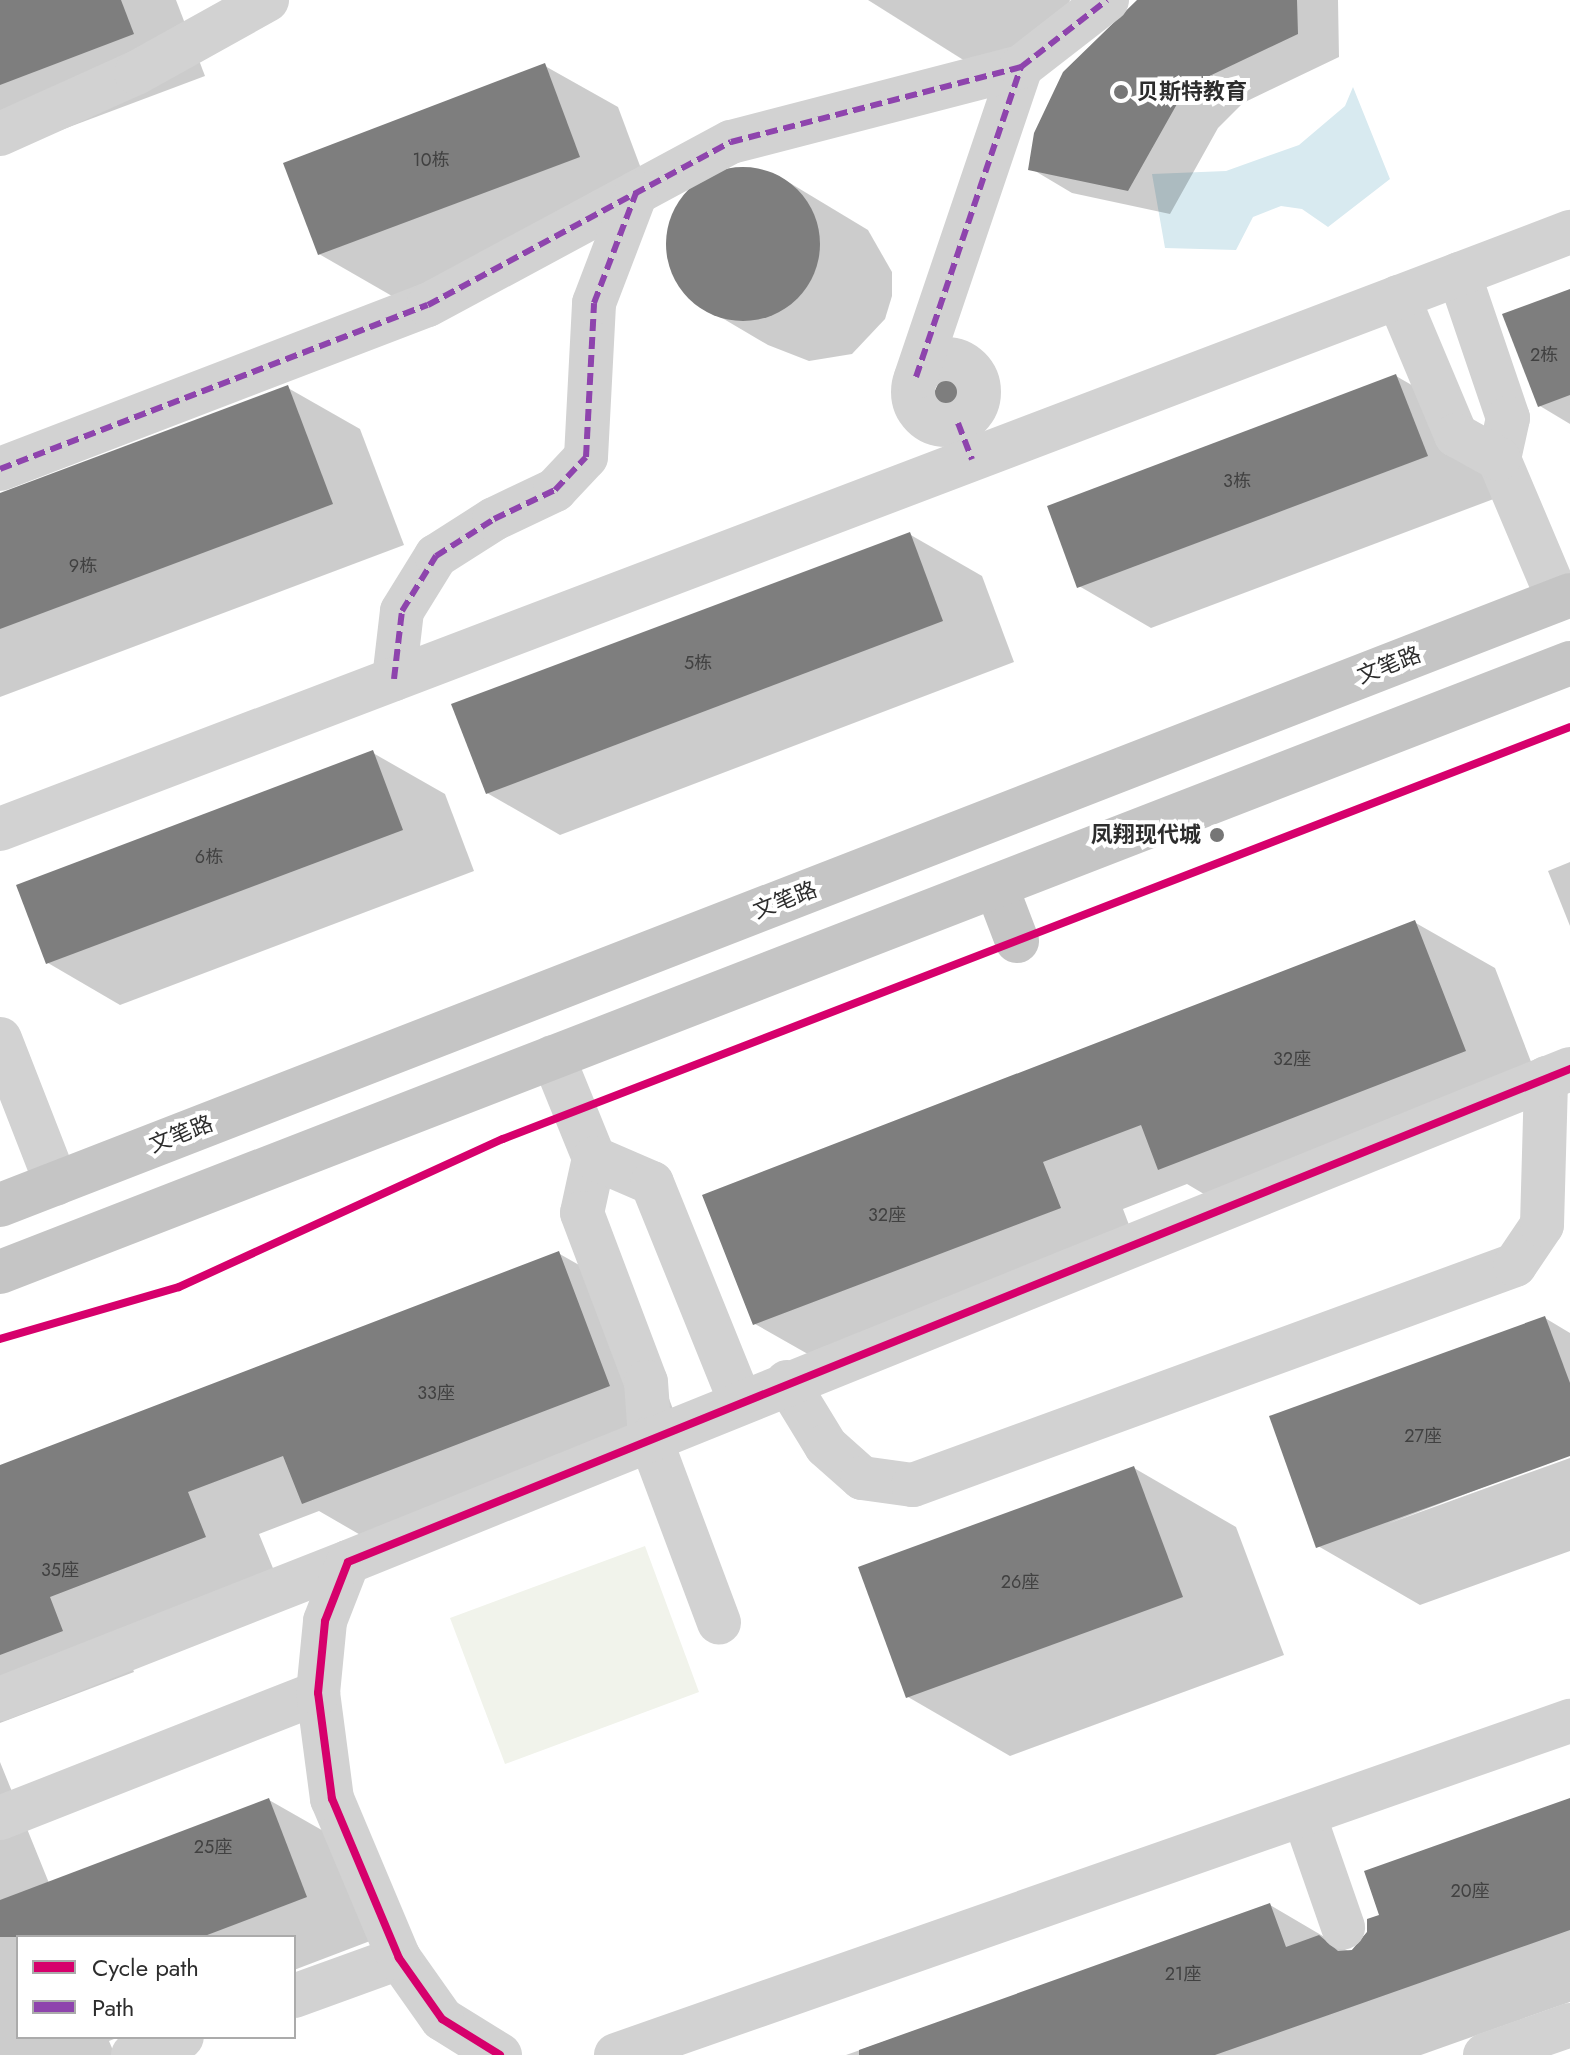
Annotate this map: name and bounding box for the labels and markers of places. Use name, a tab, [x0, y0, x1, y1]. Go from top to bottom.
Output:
place label: 贝斯特教育	[1137, 79, 1247, 105]
marker: 贝斯特教育	[1112, 83, 1130, 101]
place label: 凤翔现代城	[1091, 822, 1201, 848]
marker: 凤翔现代城	[1208, 826, 1226, 844]

